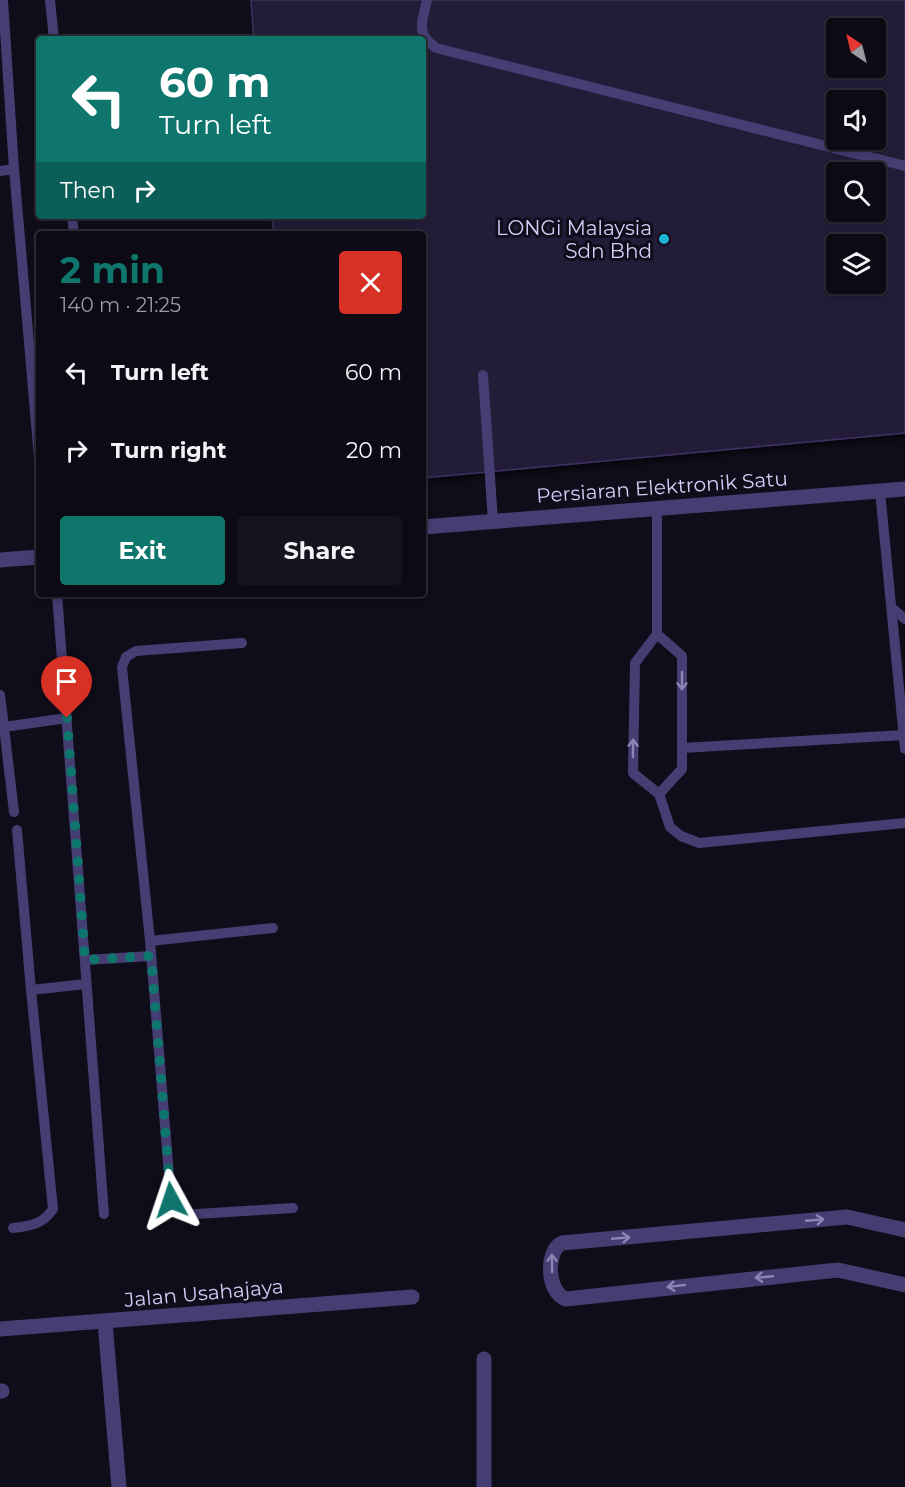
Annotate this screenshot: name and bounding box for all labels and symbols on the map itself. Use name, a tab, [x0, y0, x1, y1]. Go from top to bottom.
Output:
north arrow	[826, 18, 886, 78]
place label: LONGi Malaysia Sdn Bhd	[496, 216, 652, 263]
marker: LONGi Malaysia Sdn Bhd	[657, 232, 671, 246]
street label: Persiaran Elektronik Satu	[536, 466, 788, 508]
pin	[41, 656, 92, 718]
one-way arrow	[676, 670, 688, 690]
one-way arrow	[627, 738, 639, 758]
position arrow	[139, 1168, 203, 1232]
one-way arrow	[804, 1214, 824, 1225]
one-way arrow	[610, 1232, 630, 1243]
one-way arrow	[546, 1254, 558, 1274]
one-way arrow	[755, 1271, 775, 1282]
street label: Jalan Usahajaya	[122, 1274, 285, 1312]
one-way arrow	[666, 1281, 686, 1292]

